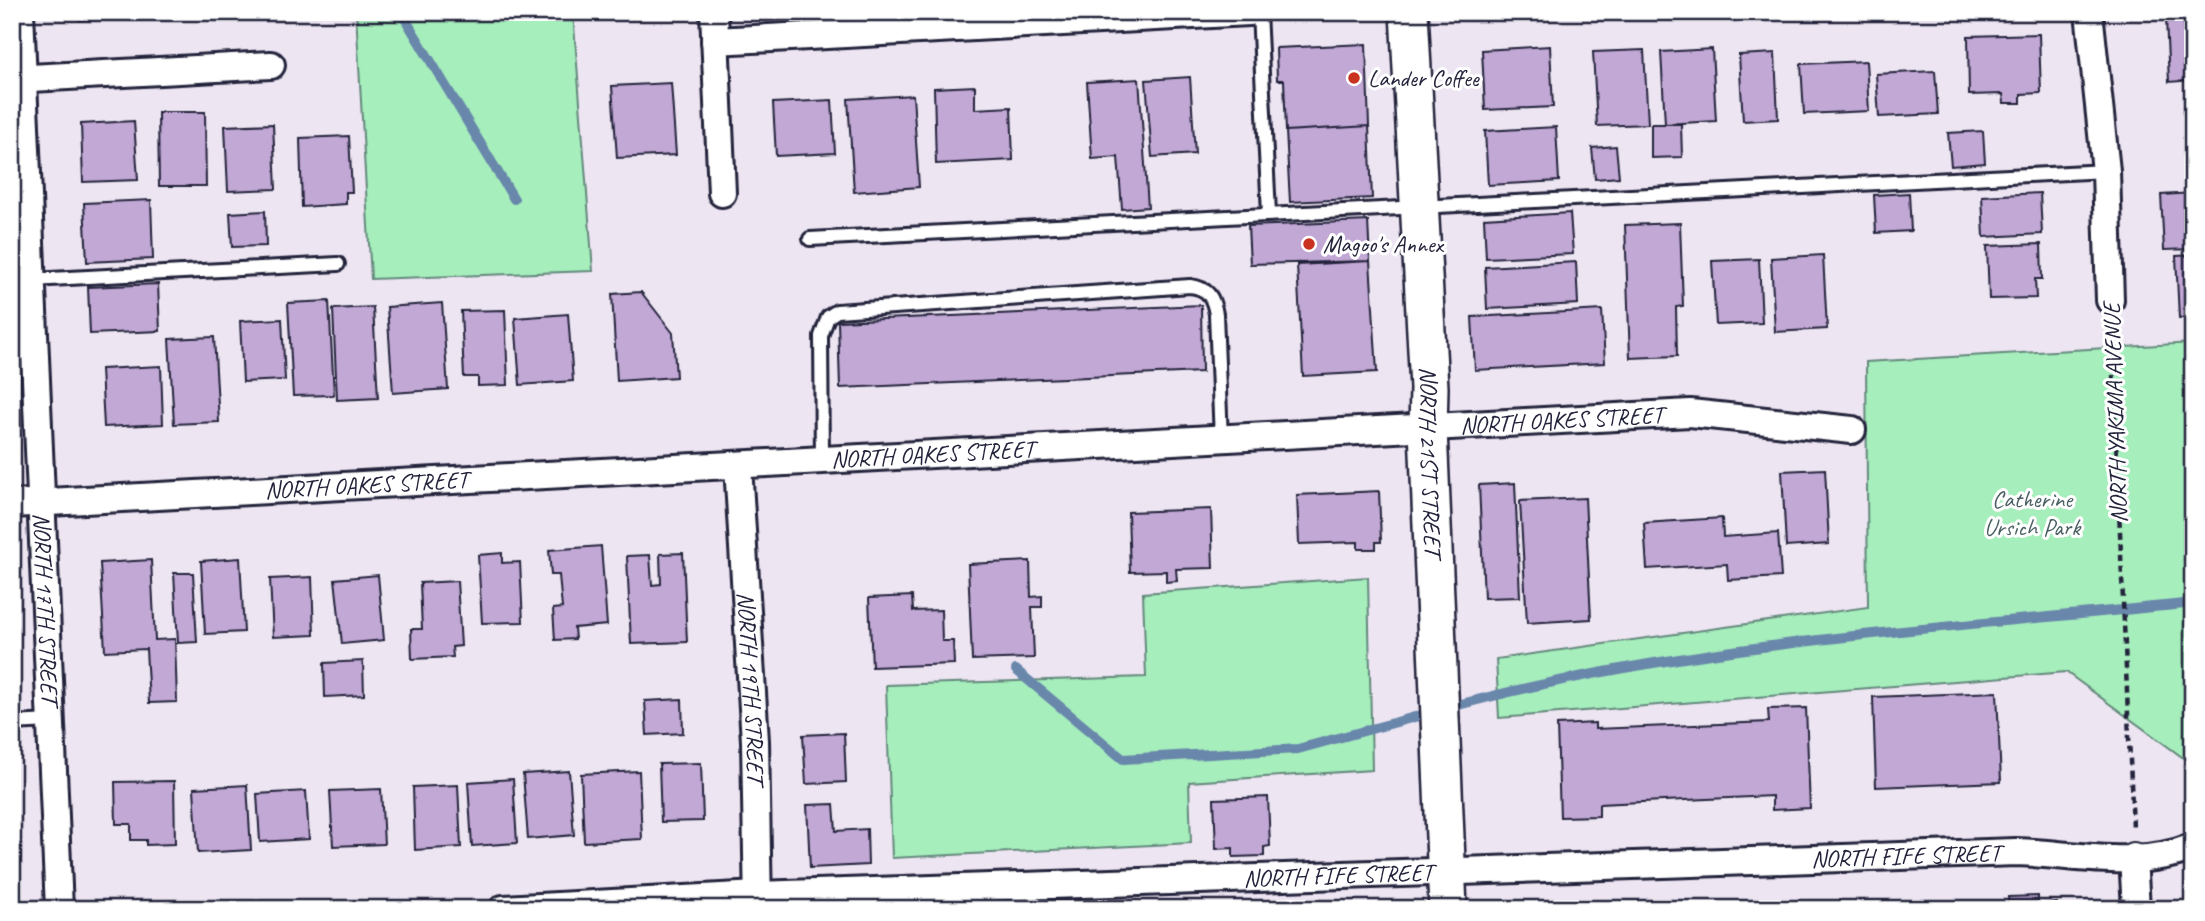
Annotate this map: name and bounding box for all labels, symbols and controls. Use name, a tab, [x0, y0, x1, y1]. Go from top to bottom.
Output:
place label: Lander Coffee	[1368, 63, 1481, 93]
marker: Lander Coffee	[1346, 70, 1362, 86]
place label: Magoo's Annex	[1323, 229, 1444, 259]
marker: Magoo's Annex	[1301, 236, 1317, 252]
street label: NORTH YAKIMA AVENUE	[2096, 300, 2134, 524]
street label: NORTH 21ST STREET	[1413, 366, 1449, 563]
street label: NORTH OAKES STREET	[1459, 399, 1669, 440]
street label: NORTH OAKES STREET	[830, 433, 1040, 475]
street label: NORTH OAKES STREET	[264, 464, 474, 505]
park label: Catherine Ursich Park	[1984, 484, 2082, 542]
street label: NORTH 17TH STREET	[27, 512, 65, 711]
street label: NORTH 19TH STREET	[731, 591, 771, 789]
street label: NORTH FIFE STREET	[1811, 837, 2006, 874]
street label: NORTH FIFE STREET	[1243, 857, 1439, 893]

